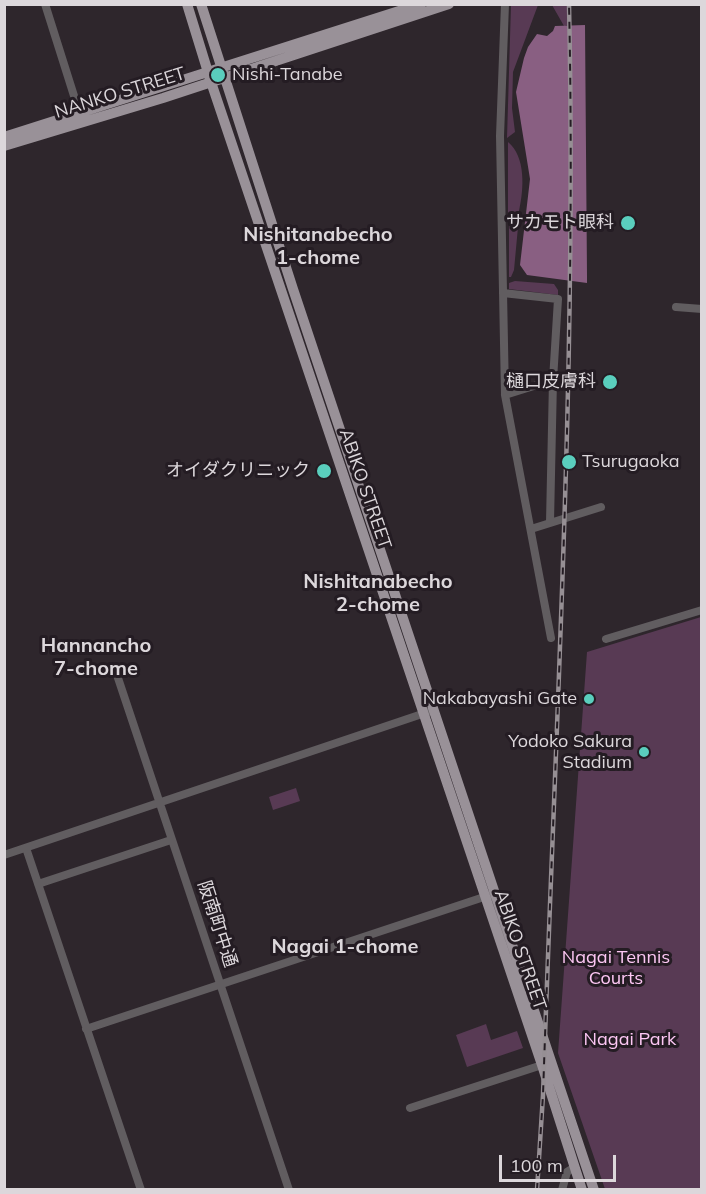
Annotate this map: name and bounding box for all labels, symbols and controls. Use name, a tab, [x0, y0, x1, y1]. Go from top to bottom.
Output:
street label: NANKO STREET	[52, 63, 188, 123]
place label: Nishi-Tanabe	[232, 64, 343, 86]
marker: Nishi-Tanabe	[209, 66, 227, 84]
place label: サカモト眼科	[506, 212, 614, 234]
marker: サカモト眼科	[619, 214, 637, 232]
district label: Nishitanabecho 1-chome	[243, 223, 393, 270]
place label: 樋口皮膚科	[506, 371, 596, 393]
marker: 樋口皮膚科	[601, 373, 619, 391]
street label: ABIKO STREET	[334, 426, 396, 552]
place label: Tsurugaoka	[582, 451, 680, 473]
marker: Tsurugaoka	[560, 453, 578, 471]
place label: オイダクリニック	[166, 460, 310, 482]
marker: オイダクリニック	[315, 462, 333, 480]
district label: Nishitanabecho 2-chome	[303, 570, 453, 617]
district label: Hannancho 7-chome	[41, 634, 151, 681]
place label: Nakabayashi Gate	[423, 688, 577, 710]
marker: Nakabayashi Gate	[582, 692, 596, 706]
place label: Yodoko Sakura Stadium	[508, 731, 632, 774]
marker: Yodoko Sakura Stadium	[637, 745, 651, 759]
street label: 阪南町中通	[193, 878, 241, 970]
street label: ABIKO STREET	[489, 887, 551, 1013]
district label: Nagai 1-chome	[271, 935, 419, 959]
park label: Nagai Tennis Courts	[562, 947, 670, 990]
park label: Nagai Park	[584, 1029, 676, 1051]
scale bar	[502, 1143, 619, 1181]
text: 100 m	[510, 1154, 563, 1177]

